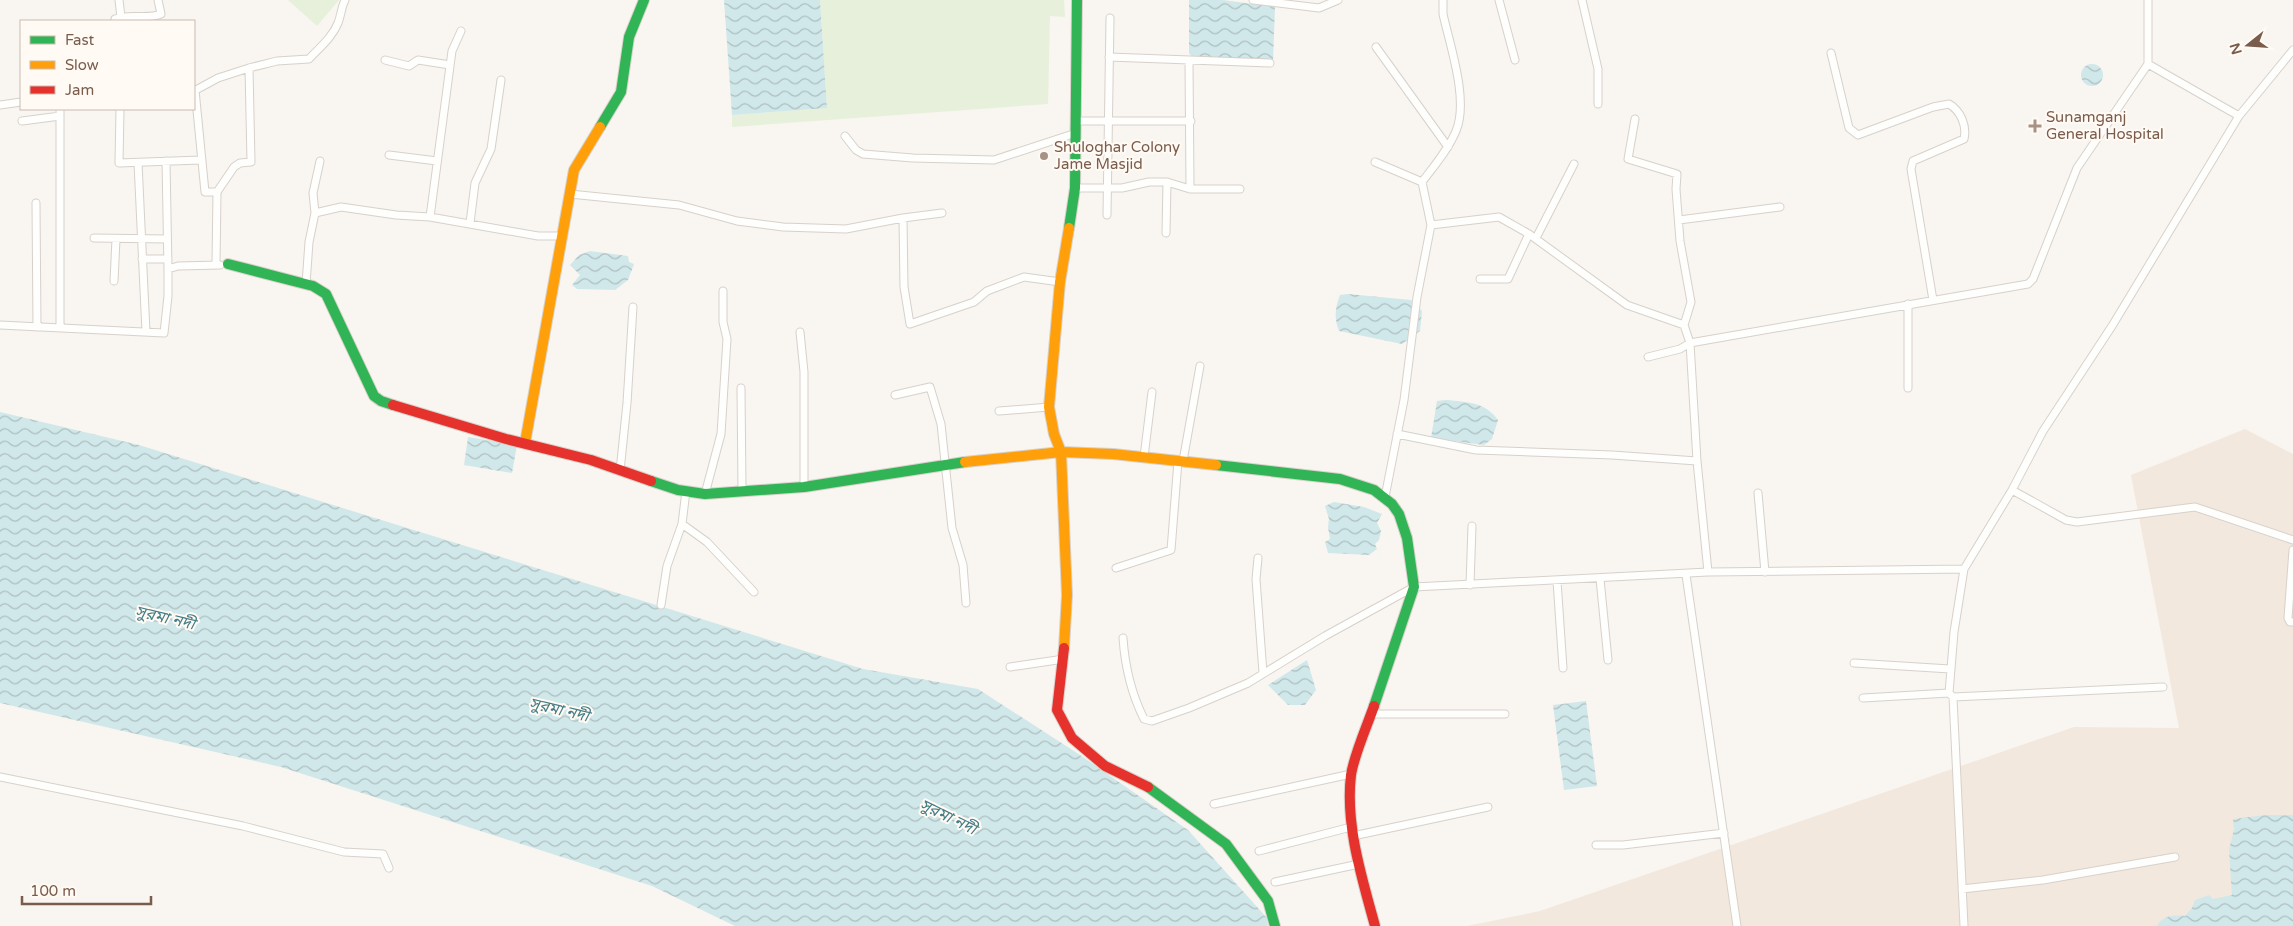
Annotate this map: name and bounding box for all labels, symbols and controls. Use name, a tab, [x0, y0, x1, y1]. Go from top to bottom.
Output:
legend	[20, 20, 195, 110]
north arrow	[2223, 20, 2273, 70]
text: Fast	[65, 31, 95, 49]
text: N	[2226, 41, 2246, 57]
text: Slow	[65, 56, 99, 74]
text: Jam	[65, 81, 94, 99]
place label: Sunamganj General Hospital	[2046, 108, 2164, 143]
marker: Sunamganj General Hospital	[2028, 119, 2042, 133]
place label: Shuloghar Colony Jame Masjid	[1054, 138, 1180, 173]
marker: Shuloghar Colony Jame Masjid	[1038, 150, 1050, 162]
water label: সুরমা নদী	[133, 601, 199, 635]
water label: সুরমা নদী	[527, 693, 593, 727]
water label: সুরমা নদী	[916, 795, 982, 840]
scale bar	[22, 874, 151, 906]
text: 100 m	[30, 882, 76, 900]

